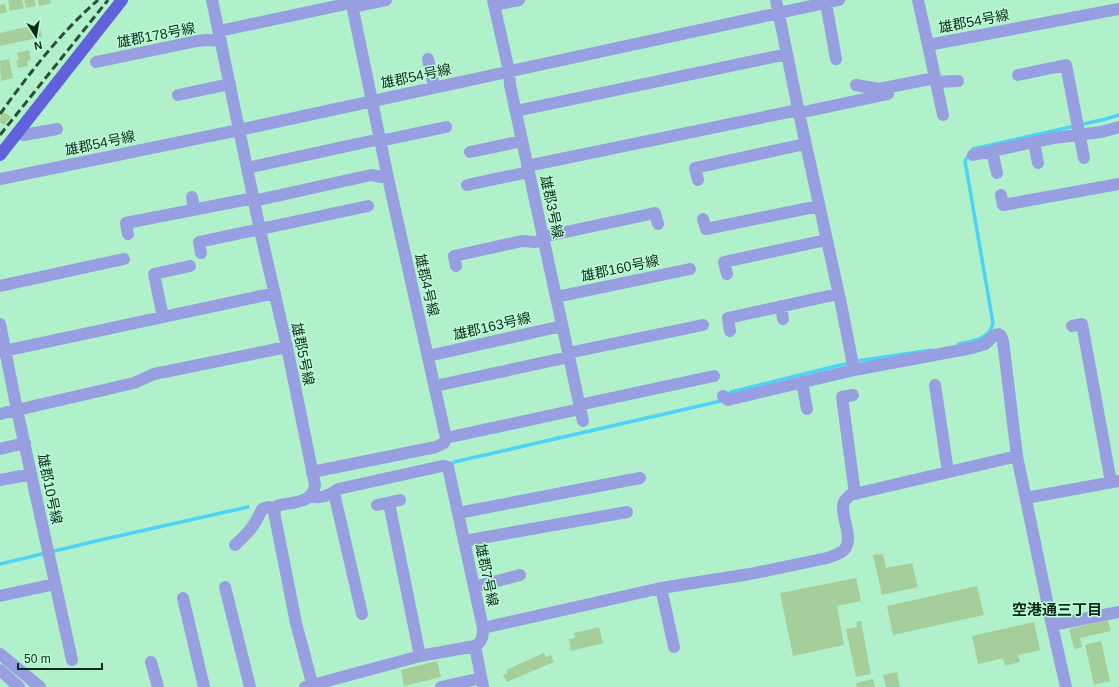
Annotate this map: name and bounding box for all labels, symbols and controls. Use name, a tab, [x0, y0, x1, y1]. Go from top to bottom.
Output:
street label: 雄郡54号線	[937, 6, 1011, 36]
north arrow	[16, 16, 56, 56]
street label: 雄郡178号線	[116, 20, 196, 50]
text: N	[33, 39, 43, 52]
street label: 雄郡54号線	[379, 61, 453, 91]
street label: 雄郡54号線	[63, 128, 137, 158]
street label: 雄郡3号線	[538, 174, 566, 240]
street label: 雄郡4号線	[412, 252, 442, 318]
street label: 雄郡160号線	[580, 252, 660, 284]
street label: 雄郡163号線	[452, 309, 532, 343]
street label: 雄郡5号線	[289, 321, 317, 387]
street label: 雄郡10号線	[35, 452, 65, 526]
street label: 雄郡7号線	[473, 542, 501, 608]
district label: 空港通三丁目	[1012, 601, 1102, 618]
scale bar	[18, 645, 102, 671]
text: 50 m	[24, 652, 51, 666]

